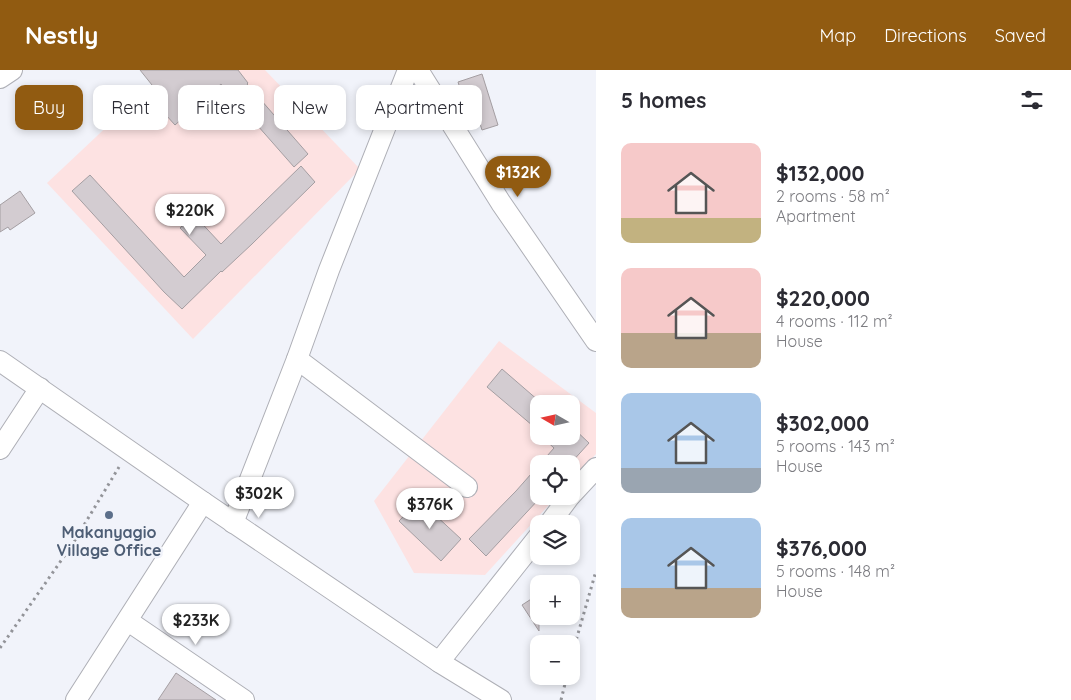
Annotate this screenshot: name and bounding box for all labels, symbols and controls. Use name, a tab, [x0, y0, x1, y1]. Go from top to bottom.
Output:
text: Nestly	[25, 20, 98, 50]
text: Map	[819, 24, 856, 47]
text: Directions	[884, 24, 967, 47]
text: Saved	[995, 24, 1046, 47]
chip: Buy	[15, 85, 83, 130]
chip: Rent	[93, 85, 168, 130]
chip: Filters	[178, 85, 264, 130]
chip: New	[274, 85, 346, 130]
chip: Apartment	[356, 85, 482, 130]
icon: filters	[1018, 86, 1046, 114]
text: 5 homes	[621, 87, 706, 113]
pin: $132K	[483, 156, 553, 198]
text: $132,000	[776, 160, 864, 186]
text: $132K	[496, 162, 540, 182]
icon: home	[661, 163, 721, 223]
text: 2 rooms · 58 m²	[776, 186, 890, 206]
pin: $220K	[155, 194, 225, 236]
text: $220K	[166, 200, 214, 220]
text: Apartment	[776, 206, 856, 226]
text: $220,000	[776, 285, 870, 311]
icon: home	[661, 288, 721, 348]
text: 4 rooms · 112 m²	[776, 311, 893, 331]
text: House	[776, 331, 823, 351]
north arrow	[530, 395, 580, 445]
map controls	[530, 395, 580, 685]
text: $302,000	[776, 410, 869, 436]
icon: home	[661, 413, 721, 473]
text: 5 rooms · 143 m²	[776, 436, 895, 456]
button: locate	[530, 455, 580, 505]
text: House	[776, 456, 823, 476]
pin: $302K	[224, 476, 294, 519]
text: $302K	[235, 483, 283, 503]
pin: $376K	[395, 488, 465, 530]
text: $376K	[407, 494, 453, 514]
marker: Makanyagio Village Office	[103, 509, 115, 521]
button: layers	[530, 515, 580, 565]
place label: Makanyagio Village Office	[57, 522, 161, 560]
text: $376,000	[776, 535, 867, 561]
icon: home	[661, 538, 721, 598]
text: 5 rooms · 148 m²	[776, 561, 895, 581]
button: +	[530, 575, 580, 625]
text: House	[776, 581, 823, 601]
pin: $233K	[161, 604, 231, 646]
text: $233K	[173, 610, 219, 630]
button: −	[530, 635, 580, 685]

